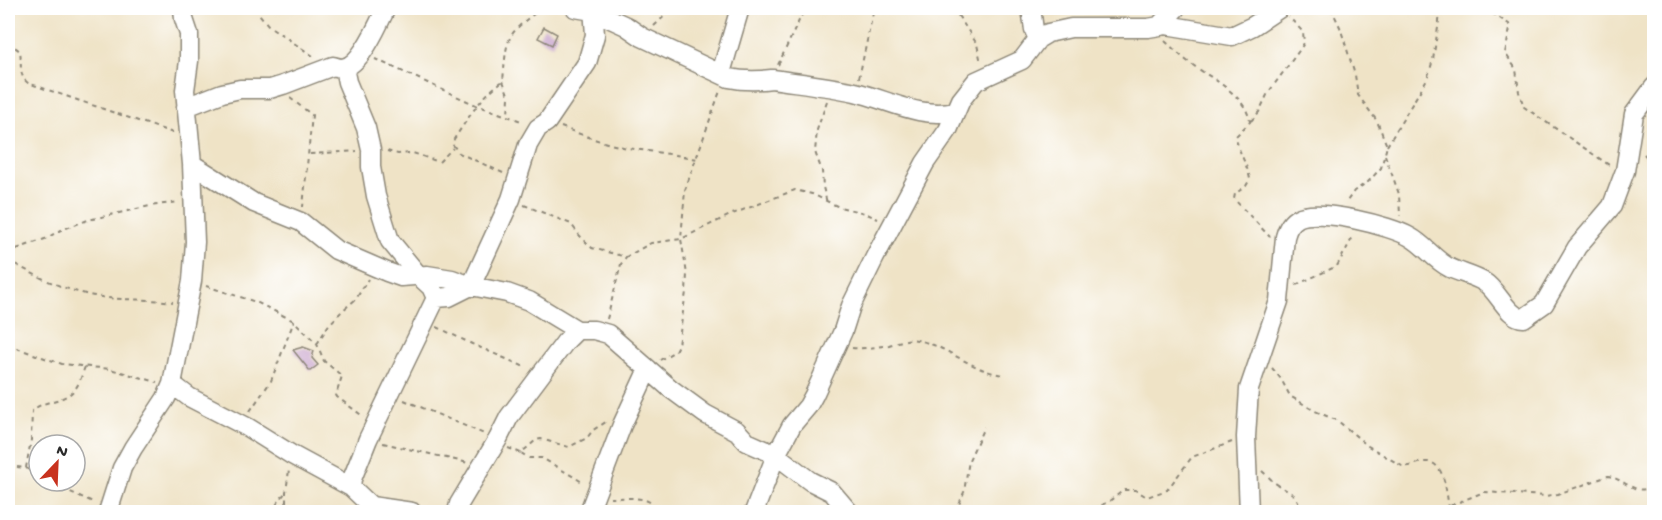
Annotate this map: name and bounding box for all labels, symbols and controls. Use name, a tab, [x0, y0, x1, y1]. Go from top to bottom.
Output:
north arrow	[27, 433, 87, 493]
text: N	[53, 442, 71, 463]

